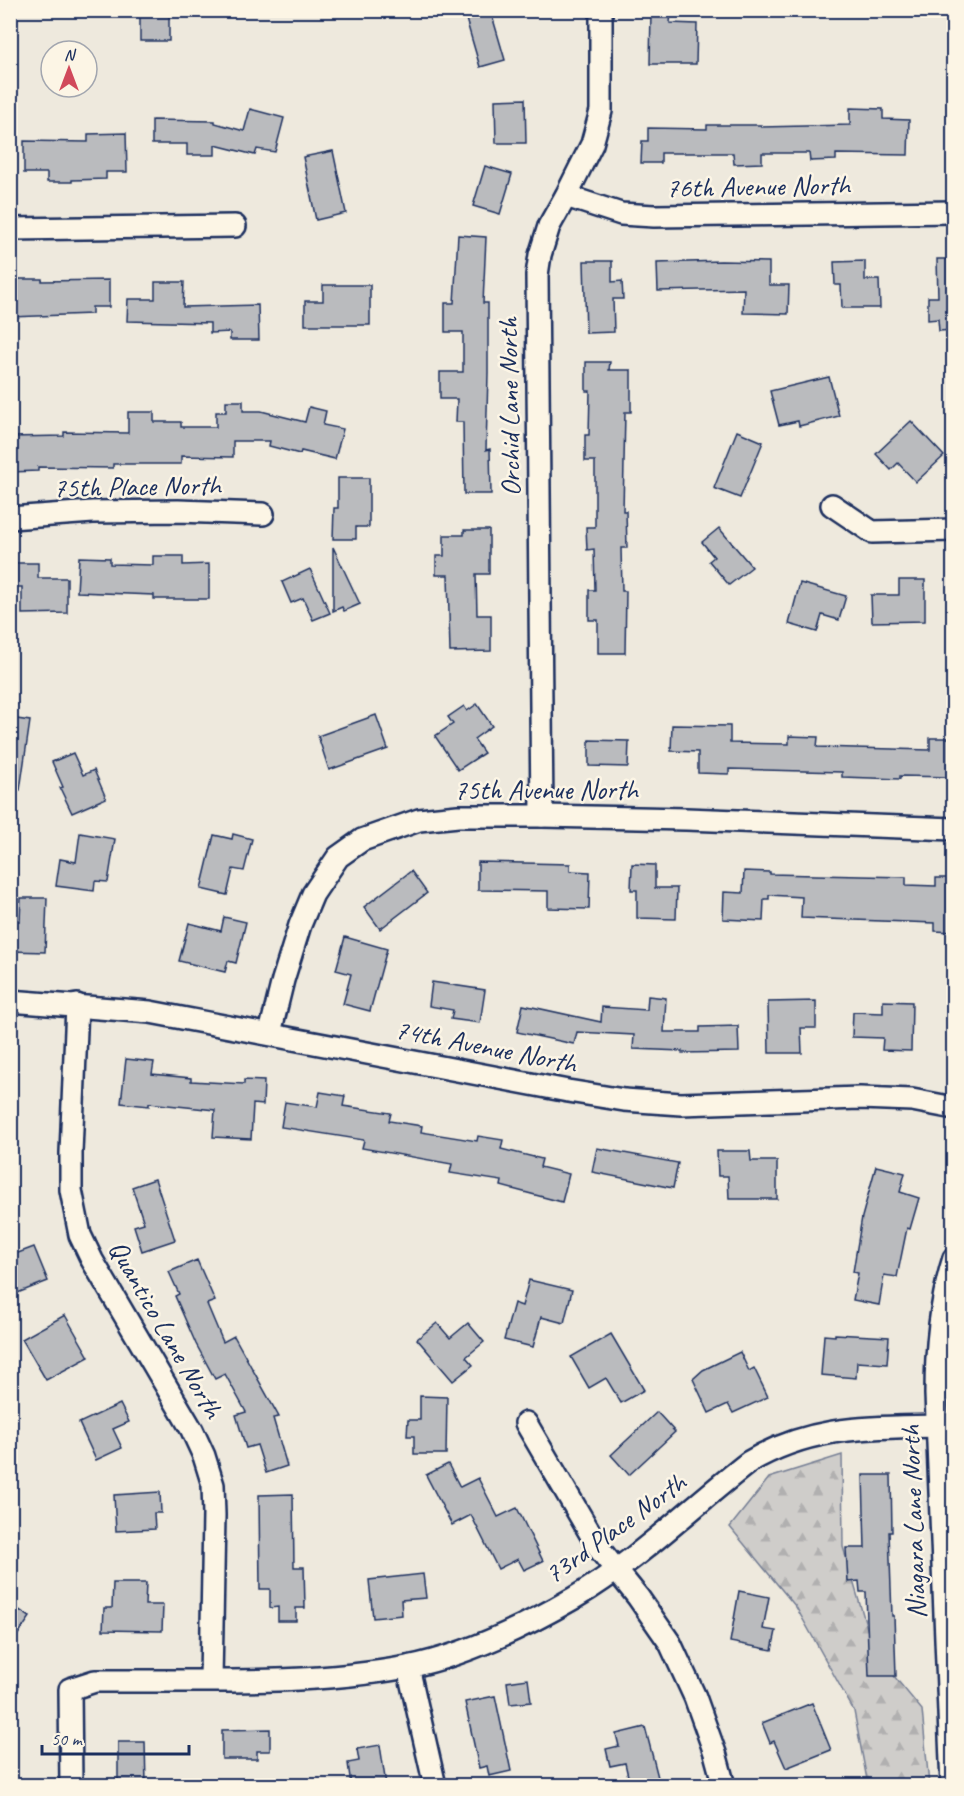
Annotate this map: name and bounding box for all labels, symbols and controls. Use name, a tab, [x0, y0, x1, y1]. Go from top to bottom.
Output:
north arrow	[39, 39, 99, 99]
text: N	[64, 45, 77, 65]
street label: 76th Avenue North	[666, 167, 852, 205]
street label: Orchid Lane North	[490, 316, 528, 497]
street label: 75th Place North	[53, 467, 223, 505]
street label: 75th Avenue North	[454, 772, 640, 807]
street label: 74th Avenue North	[392, 1011, 582, 1081]
street label: Quantico Lane North	[101, 1234, 232, 1426]
street label: Niagara Lane North	[892, 1424, 934, 1619]
street label: 73rd Place North	[537, 1464, 694, 1591]
scale bar	[42, 1718, 189, 1756]
text: 50 m	[51, 1728, 84, 1750]

